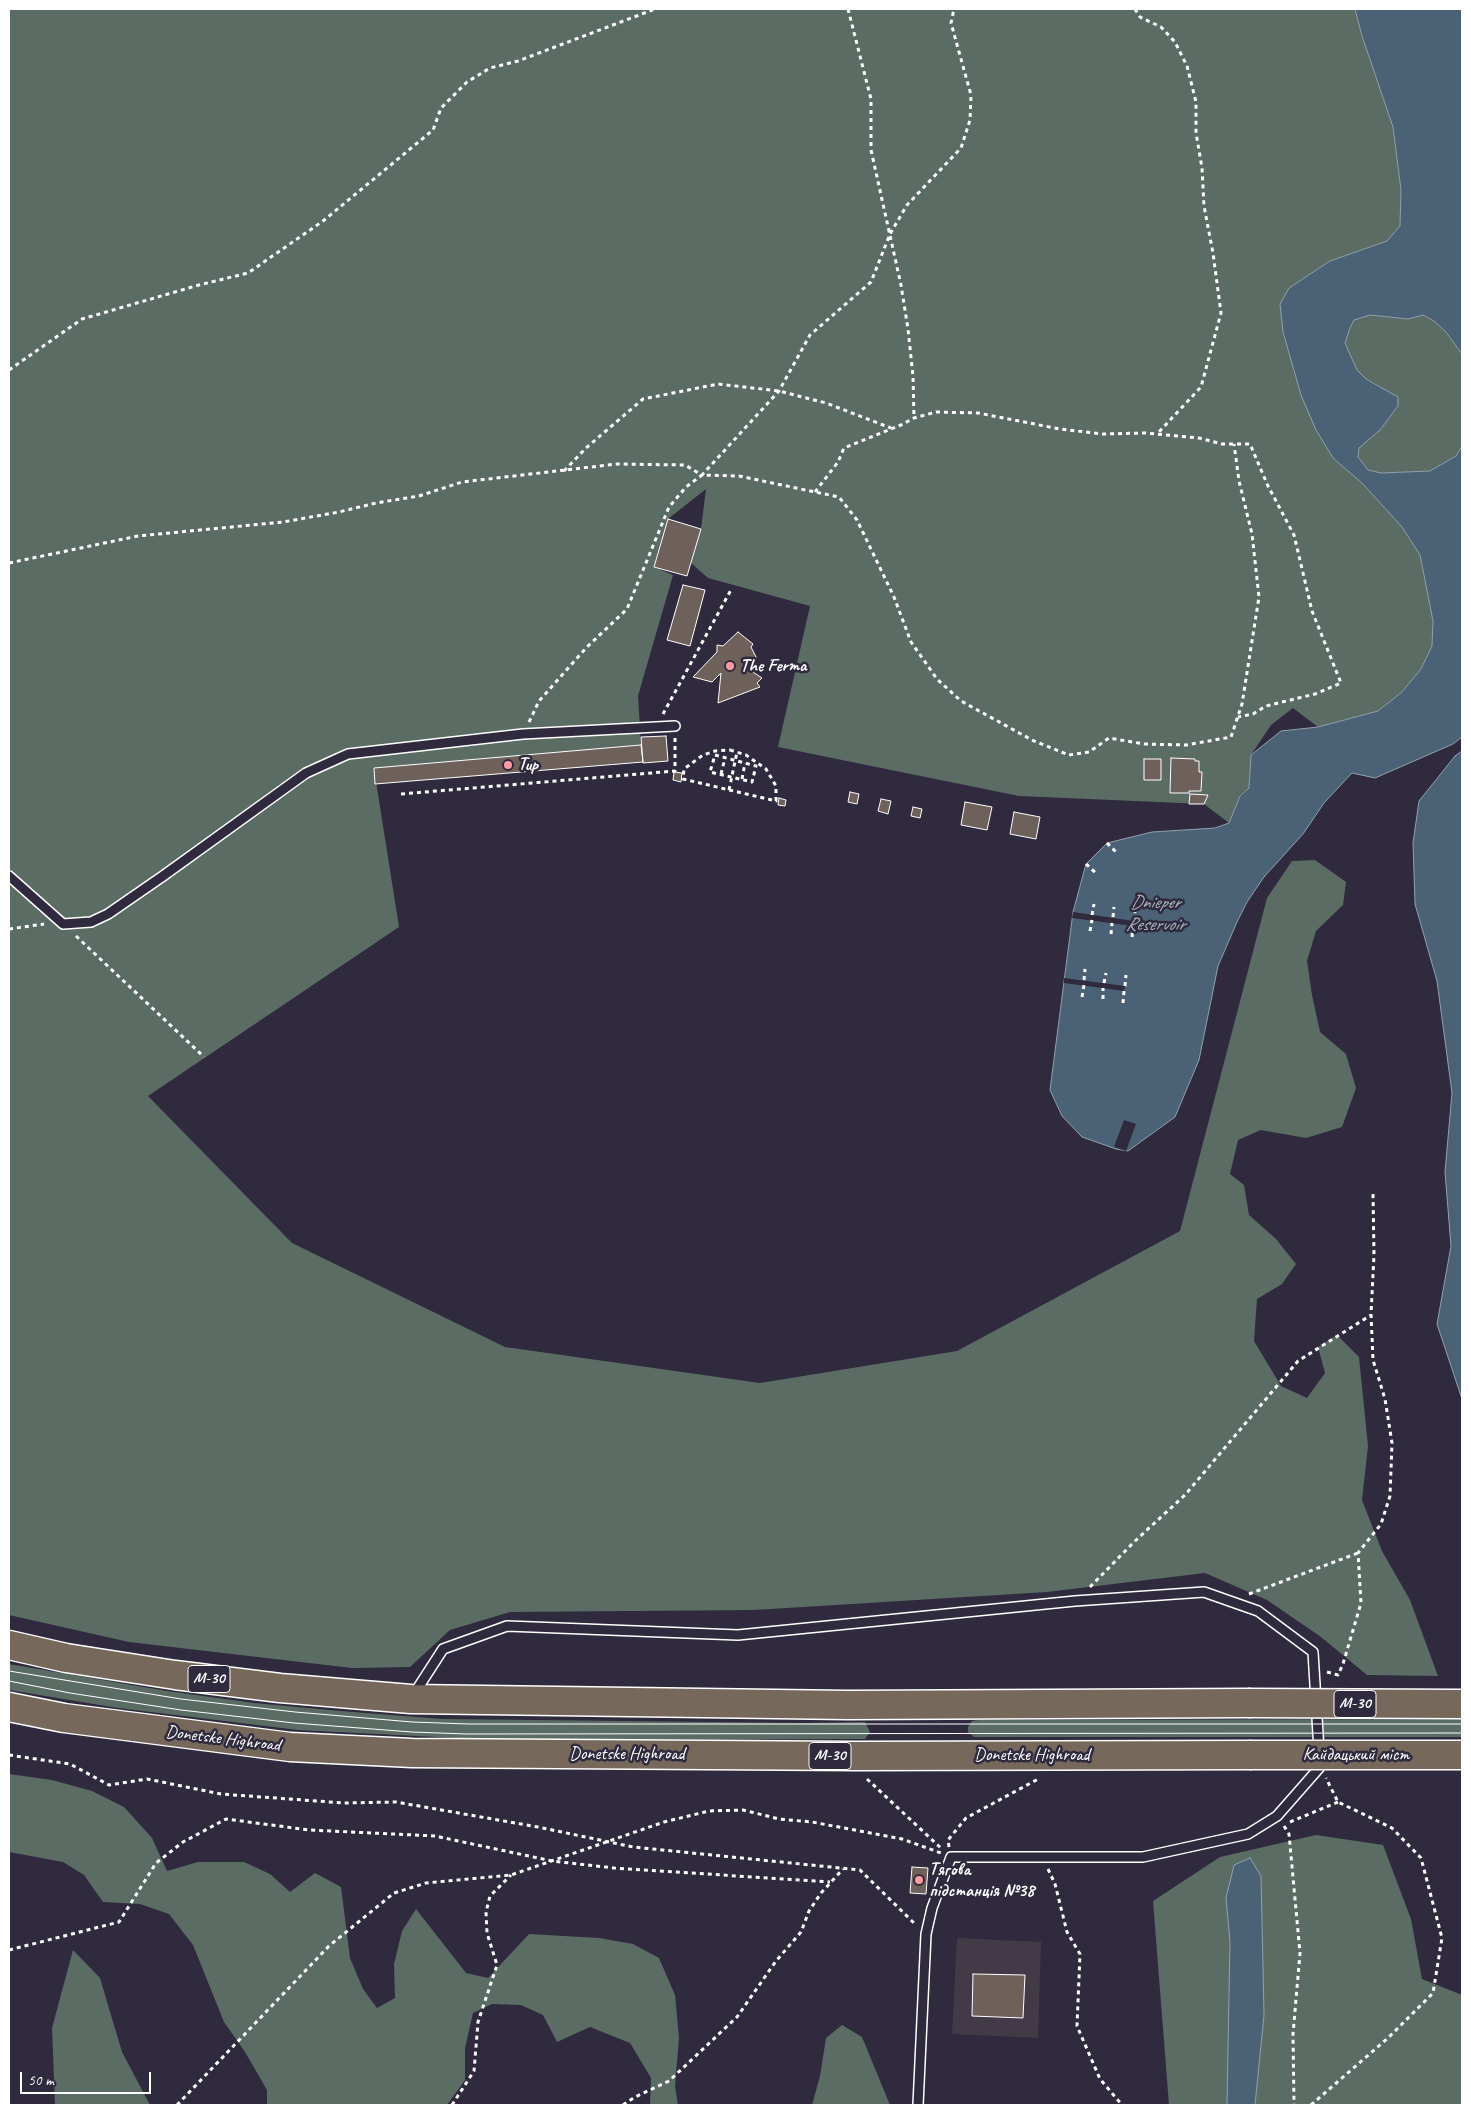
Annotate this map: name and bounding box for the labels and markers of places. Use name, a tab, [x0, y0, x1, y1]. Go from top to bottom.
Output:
place label: The Ferma	[740, 655, 806, 677]
marker: The Ferma	[724, 660, 736, 672]
place label: Тир	[518, 754, 538, 776]
marker: Тир	[502, 759, 514, 771]
place label: Тягова пiдстанцiя №38	[929, 1859, 1034, 1902]
marker: Тягова пiдстанцiя №38	[913, 1874, 925, 1886]

